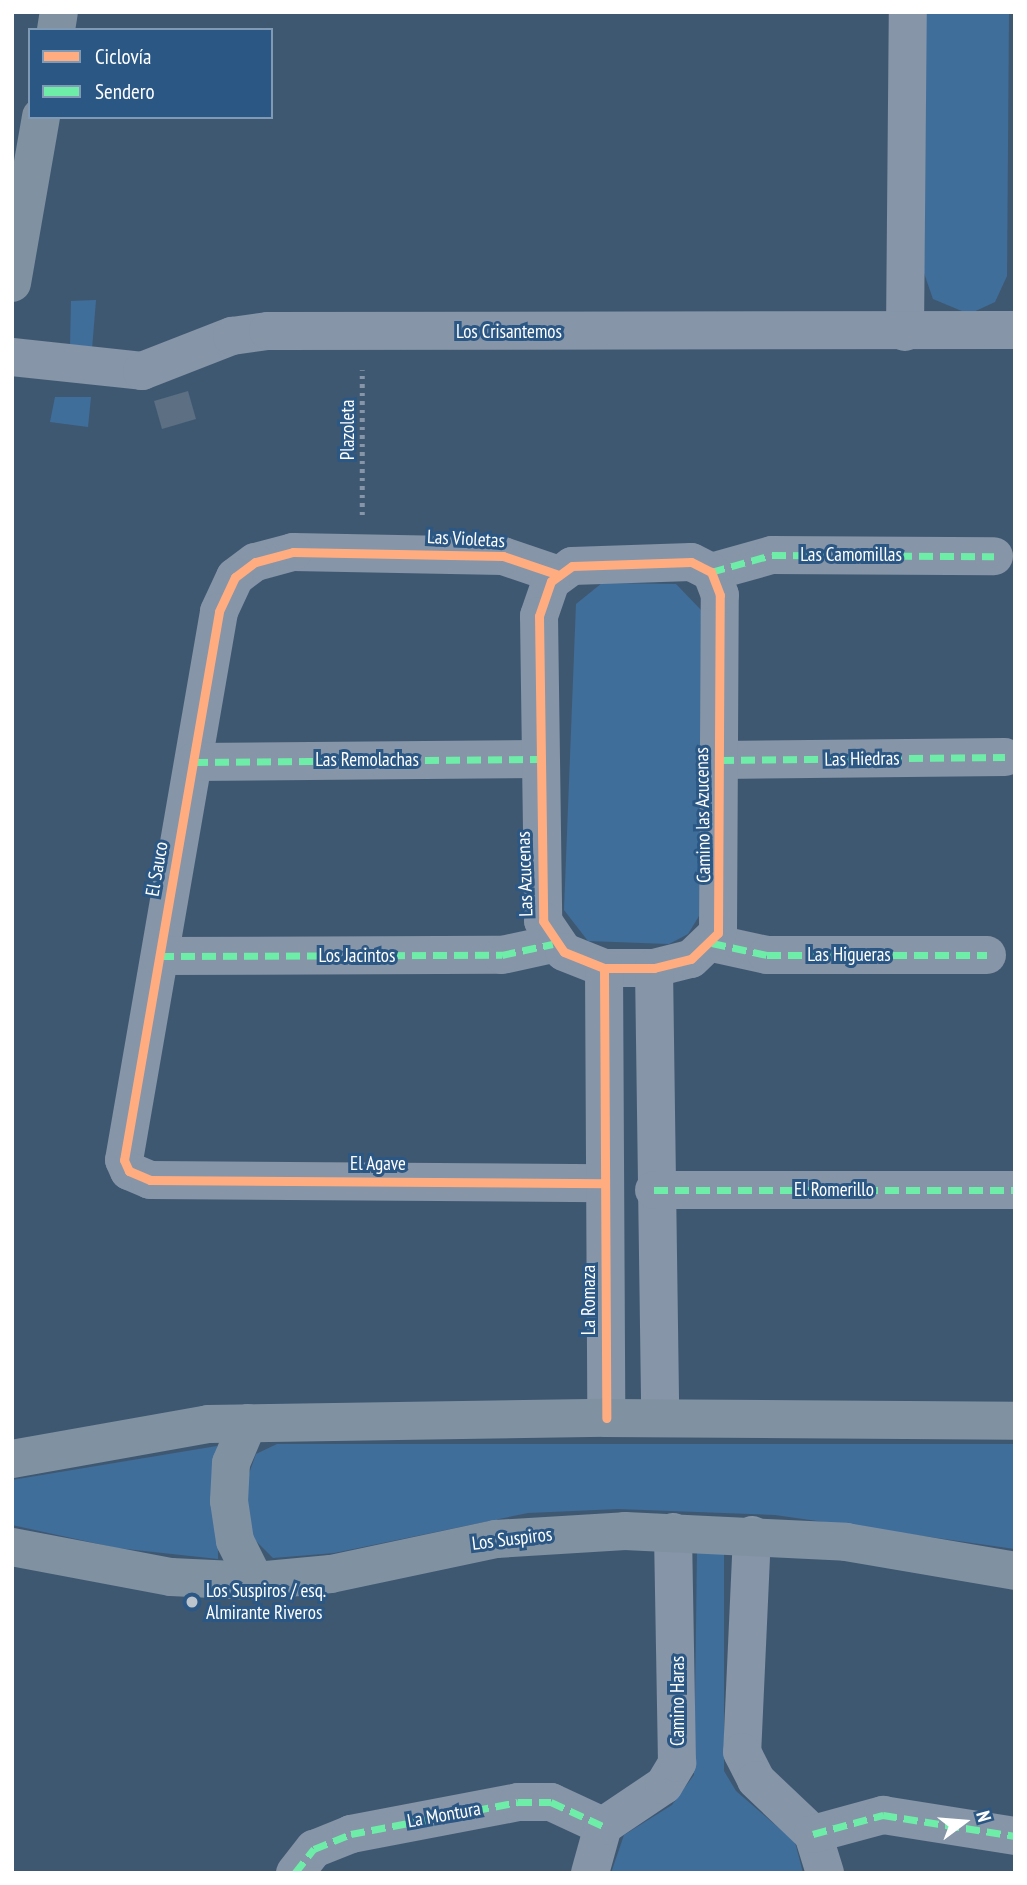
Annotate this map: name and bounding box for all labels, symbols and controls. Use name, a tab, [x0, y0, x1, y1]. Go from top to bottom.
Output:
legend	[28, 28, 273, 119]
text: Ciclovía	[95, 43, 152, 70]
text: Sendero	[95, 78, 154, 105]
street label: Los Crisantemos	[456, 321, 562, 343]
street label: Plazoleta	[337, 400, 359, 460]
street label: Las Violetas	[426, 526, 506, 552]
street label: Las Camomillas	[800, 544, 902, 566]
street label: Camino las Azucenas	[690, 747, 716, 883]
street label: Las Hiedras	[824, 747, 900, 771]
street label: Las Remolachas	[315, 749, 419, 771]
street label: Las Azucenas	[512, 831, 538, 917]
street label: El Sauco	[141, 840, 173, 898]
street label: Las Higueras	[807, 944, 891, 966]
street label: Los Jacintos	[319, 945, 395, 967]
street label: El Agave	[350, 1153, 406, 1175]
street label: El Romerillo	[794, 1179, 874, 1201]
street label: La Romaza	[578, 1265, 600, 1335]
street label: Los Suspiros	[471, 1523, 553, 1555]
place label: Los Suspiros / esq. Almirante Riveros	[206, 1580, 326, 1624]
marker: Los Suspiros / esq. Almirante Riveros	[184, 1594, 200, 1610]
street label: Camino Haras	[667, 1656, 689, 1746]
north arrow	[929, 1787, 999, 1857]
street label: La Montura	[405, 1797, 483, 1833]
text: N	[971, 1808, 997, 1824]

